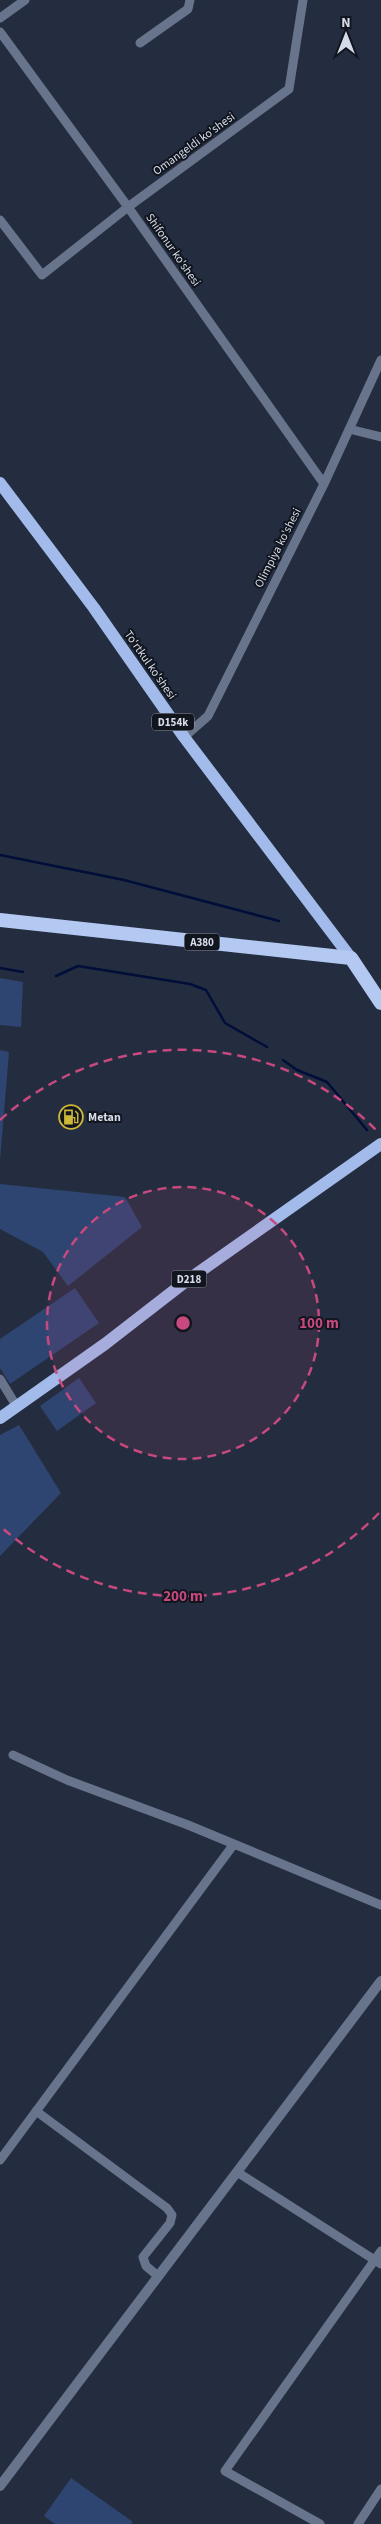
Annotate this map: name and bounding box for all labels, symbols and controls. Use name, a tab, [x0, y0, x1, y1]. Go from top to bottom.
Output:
north arrow	[321, 10, 371, 60]
text: N	[341, 13, 351, 33]
street label: Omangeldi ko'shesi	[150, 108, 238, 180]
street label: Shifonur ko'shesi	[141, 210, 205, 290]
street label: Olimpiya ko'shesi	[251, 505, 305, 591]
street label: To'rtkul ko'shesi	[120, 627, 180, 703]
road number: D154k	[152, 714, 194, 730]
road number: A380	[184, 934, 220, 950]
fuel station icon: Metan	[58, 1104, 84, 1130]
place label: Metan	[88, 1109, 121, 1126]
road number: D218	[172, 1270, 206, 1288]
text: 100 m	[299, 1313, 339, 1334]
centre of rings	[174, 1314, 192, 1332]
text: 200 m	[163, 1586, 203, 1607]

